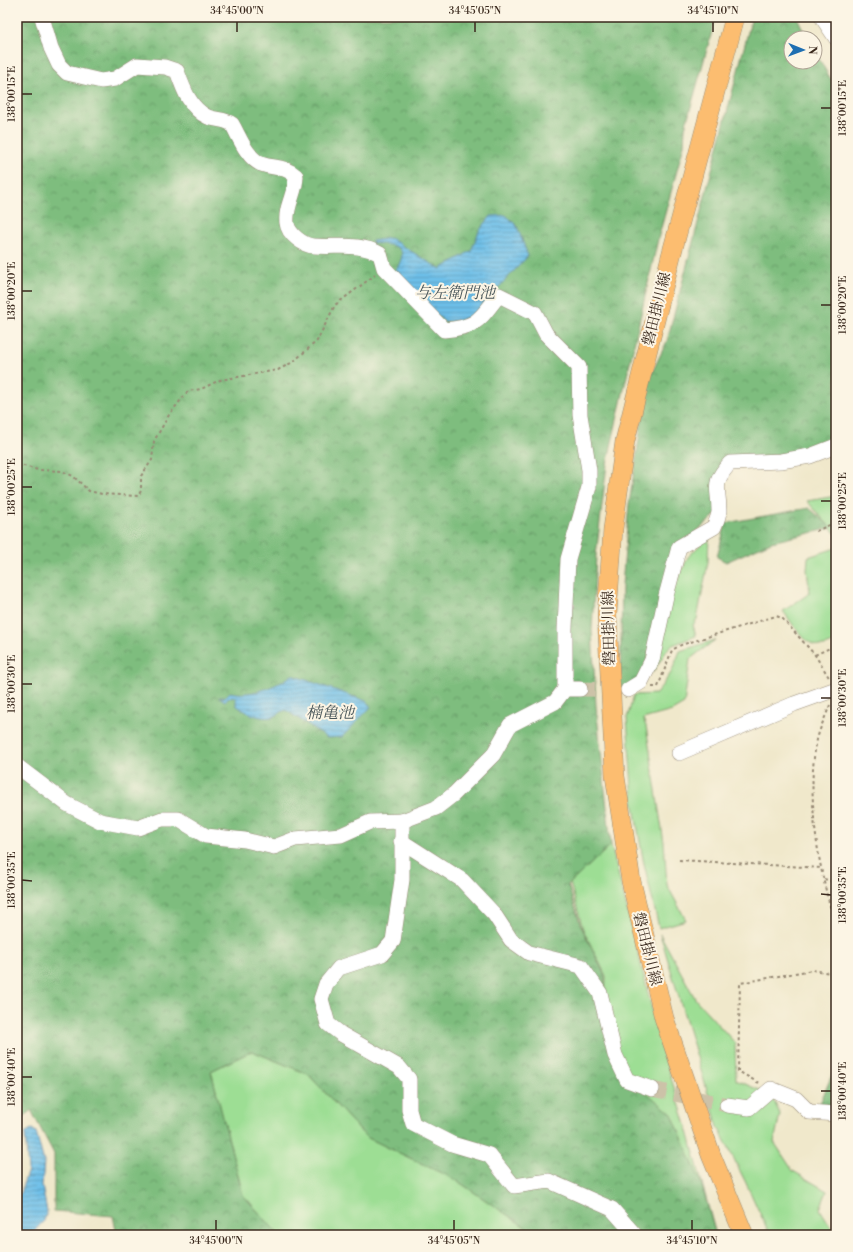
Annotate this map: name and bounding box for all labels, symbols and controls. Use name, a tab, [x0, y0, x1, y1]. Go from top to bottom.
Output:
text: 34°45'00"N	[210, 5, 264, 17]
text: 34°45'05"N	[449, 5, 502, 17]
text: 34°45'10"N	[688, 5, 739, 17]
north arrow	[783, 30, 823, 70]
text: N	[805, 46, 819, 55]
text: 138°00'15"E	[6, 66, 18, 122]
text: 138°00'15"E	[837, 80, 849, 136]
text: 138°00'20"E	[6, 262, 18, 320]
street label: 磐田掛川線	[639, 270, 675, 348]
text: 138°00'20"E	[837, 276, 849, 334]
water label: 与左衛門池	[415, 283, 497, 303]
text: 138°00'25"E	[6, 458, 18, 516]
text: 138°00'25"E	[837, 472, 849, 530]
street label: 磐田掛川線	[599, 590, 619, 666]
text: 138°00'30"E	[6, 655, 18, 713]
text: 138°00'30"E	[837, 669, 849, 727]
water label: 楠亀池	[306, 703, 356, 723]
text: 138°00'35"E	[6, 851, 18, 908]
text: 138°00'35"E	[837, 866, 849, 923]
street label: 磐田掛川線	[629, 910, 665, 988]
text: 138°00'40"E	[6, 1048, 18, 1106]
text: 138°00'40"E	[837, 1062, 849, 1120]
text: 34°45'00"N	[189, 1235, 243, 1247]
text: 34°45'05"N	[428, 1235, 481, 1247]
text: 34°45'10"N	[667, 1235, 718, 1247]

